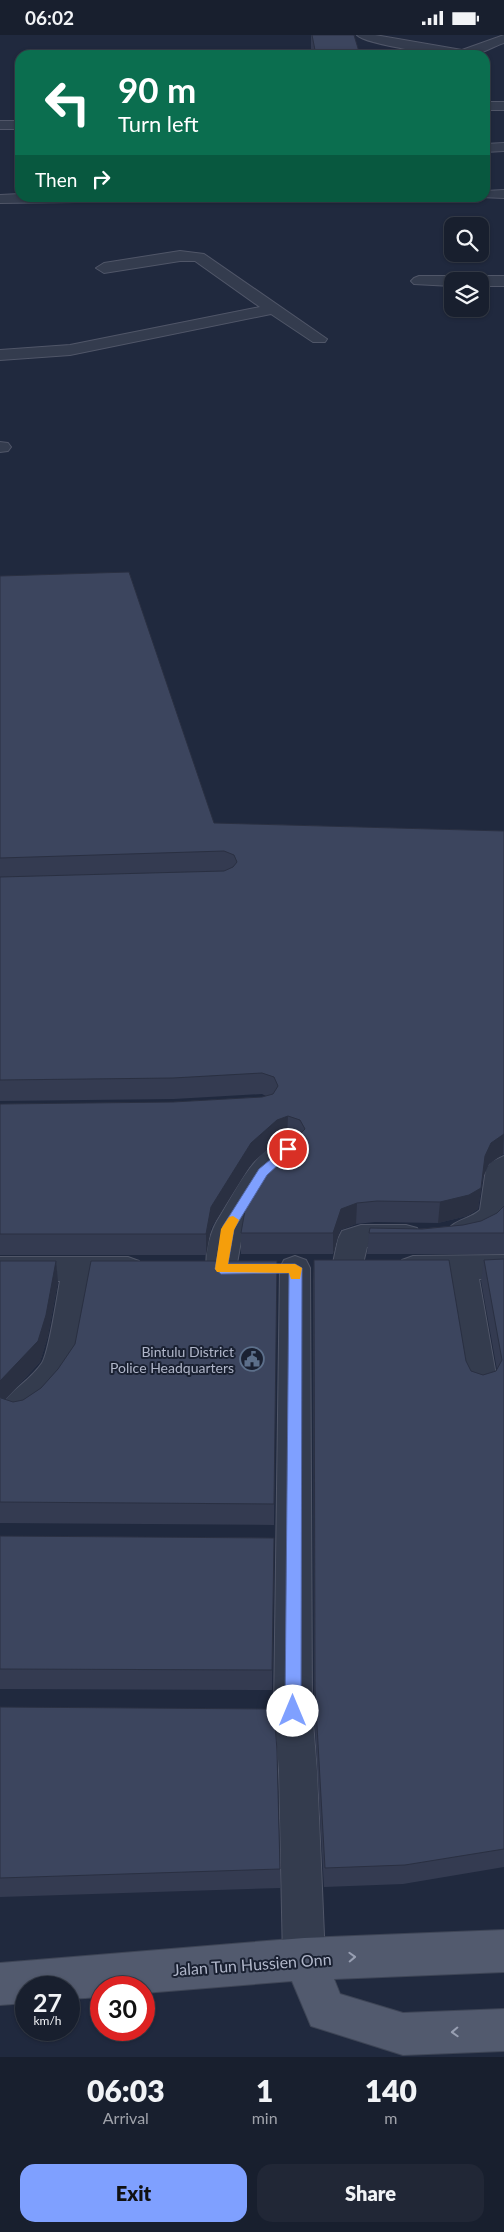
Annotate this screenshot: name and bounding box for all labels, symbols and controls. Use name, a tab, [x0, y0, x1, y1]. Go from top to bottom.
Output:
text: 06:02	[25, 6, 74, 29]
text: 90 m	[118, 68, 196, 110]
icon: left	[35, 70, 100, 135]
text: Turn left	[118, 110, 199, 137]
icon: right	[87, 165, 115, 193]
text: Then	[35, 168, 77, 191]
map controls	[444, 217, 489, 317]
button: search	[444, 217, 489, 262]
button: layers	[444, 272, 489, 317]
pin	[267, 1128, 309, 1170]
icon: arrive	[274, 1135, 302, 1163]
place label: Bintulu District Police Headquarters	[110, 1343, 234, 1376]
public building icon: Bintulu District Police Headquarters	[239, 1346, 265, 1372]
position arrow	[266, 1684, 318, 1736]
street label: Jalan Tun Hussien Onn	[172, 1949, 332, 1979]
one-way arrow	[349, 1952, 357, 1962]
speed limit sign: 30	[90, 1976, 155, 2041]
text: 27	[33, 1987, 62, 2017]
text: km/h	[33, 2013, 62, 2028]
one-way arrow	[451, 2026, 459, 2037]
text: 06:03	[87, 2072, 165, 2108]
text: 1	[256, 2072, 273, 2108]
text: 140	[365, 2072, 417, 2108]
text: Arrival	[103, 2108, 149, 2127]
text: min	[252, 2108, 278, 2127]
text: m	[384, 2108, 397, 2127]
button: Exit	[20, 2164, 247, 2222]
button: Share	[257, 2164, 484, 2222]

